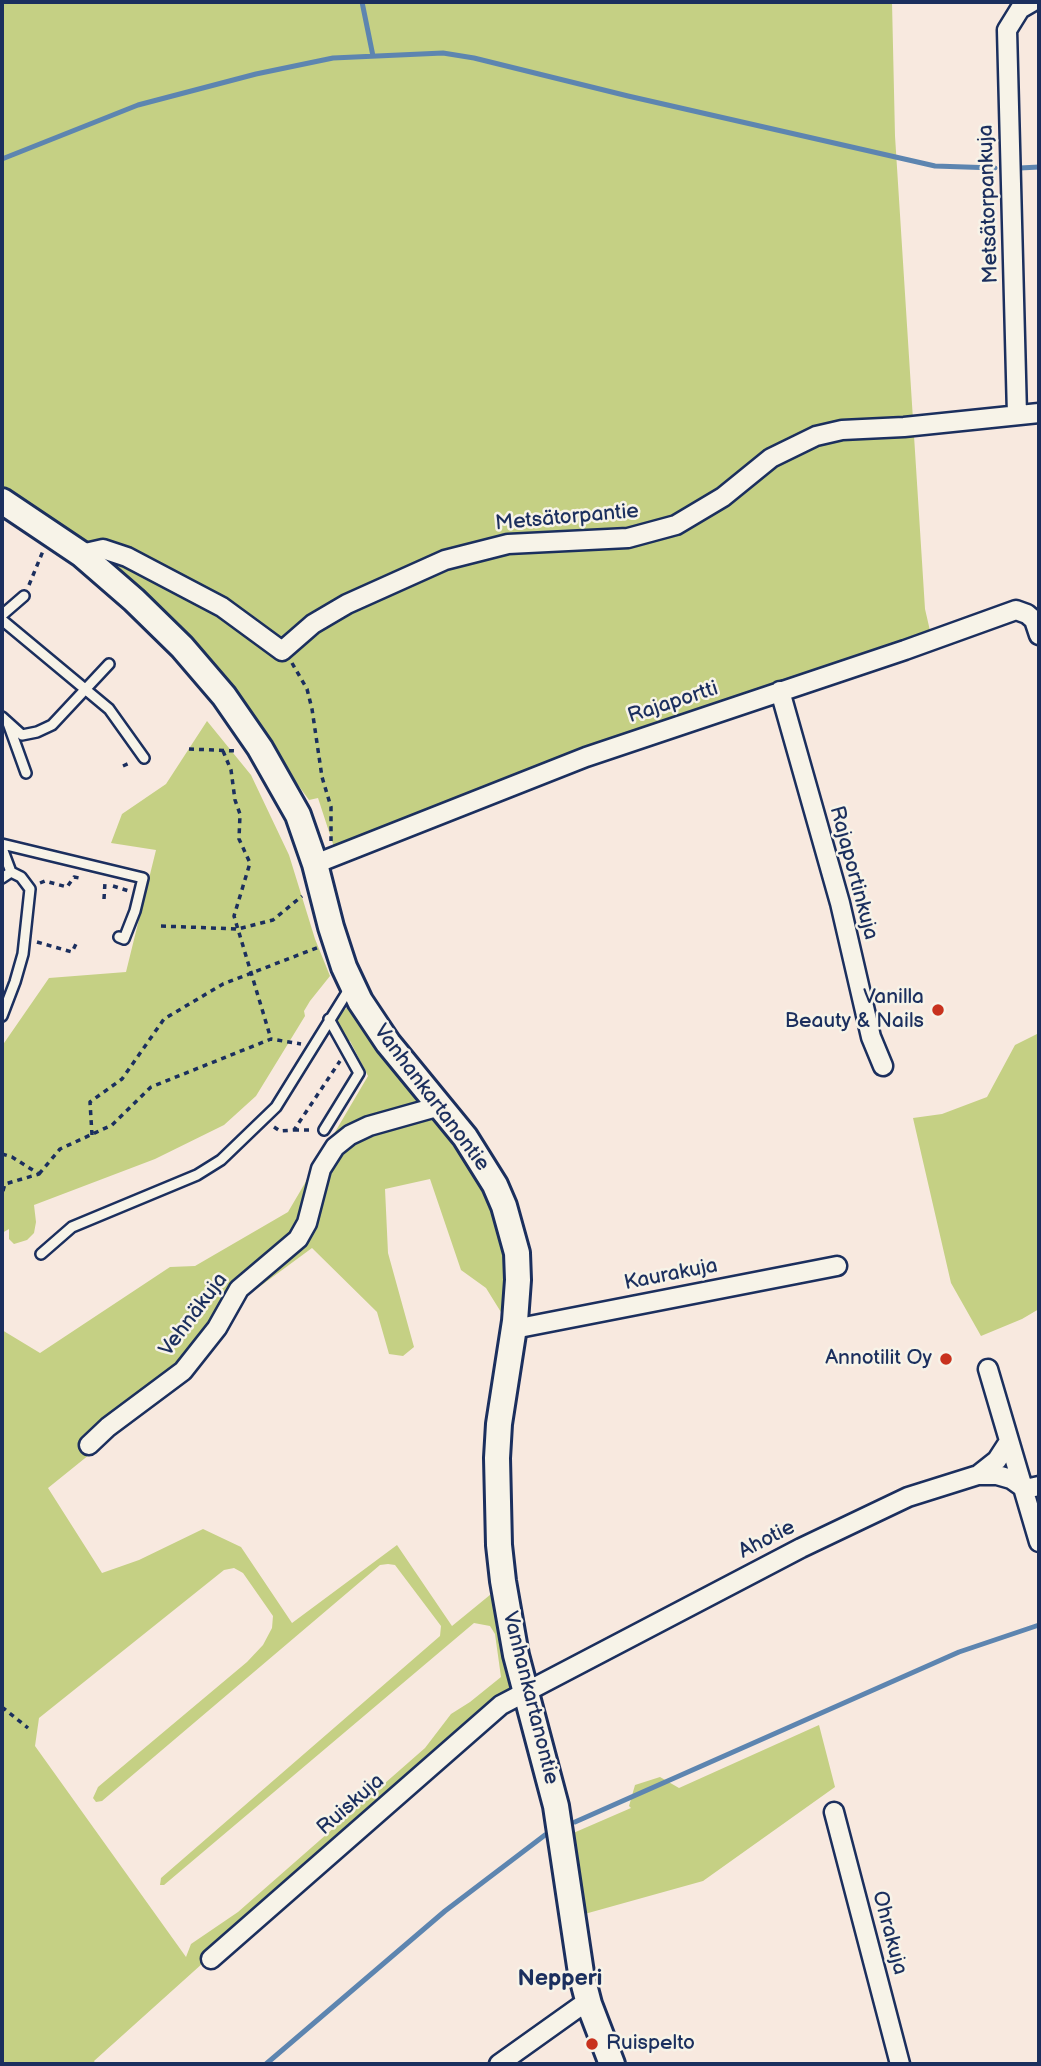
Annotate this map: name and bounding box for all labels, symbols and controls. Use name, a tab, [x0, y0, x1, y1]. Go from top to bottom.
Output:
street label: Metsätorpankuja	[974, 124, 1004, 284]
street label: Metsätorpantie	[494, 499, 640, 537]
street label: Rajaportti	[625, 677, 721, 729]
street label: Rajaportinkuja	[823, 803, 883, 943]
place label: Vanilla Beauty & Nails	[785, 985, 924, 1035]
marker: Vanilla Beauty & Nails	[930, 1002, 946, 1018]
street label: Vanhankartanontie	[368, 1020, 494, 1176]
street label: Kaurakuja	[622, 1254, 720, 1296]
street label: Vehnäkuja	[154, 1268, 234, 1362]
place label: Annotilit Oy	[825, 1346, 932, 1372]
marker: Annotilit Oy	[938, 1351, 954, 1367]
street label: Ahotie	[735, 1515, 799, 1565]
street label: Vanhankartanontie	[496, 1609, 564, 1787]
street label: Ruiskuja	[312, 1769, 390, 1841]
street label: Ohrakuja	[866, 1888, 912, 1978]
district label: Nepperi	[518, 1965, 602, 1993]
place label: Ruispelto	[606, 2031, 695, 2057]
marker: Ruispelto	[584, 2036, 600, 2052]

